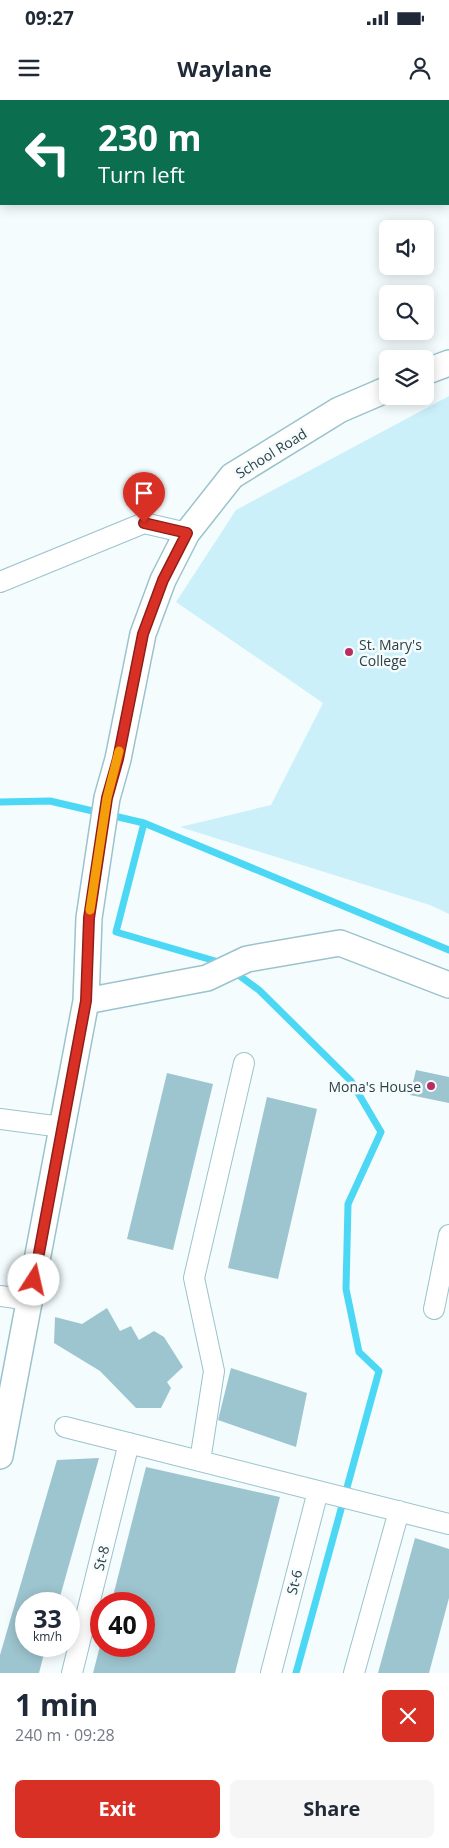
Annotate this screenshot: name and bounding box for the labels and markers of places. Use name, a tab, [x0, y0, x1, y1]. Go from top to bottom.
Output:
pin	[123, 472, 165, 523]
place label: St. Mary's College	[359, 635, 422, 670]
marker: St. Mary's College	[343, 646, 355, 658]
place label: Mona's House	[328, 1077, 421, 1096]
marker: Mona's House	[425, 1080, 437, 1092]

